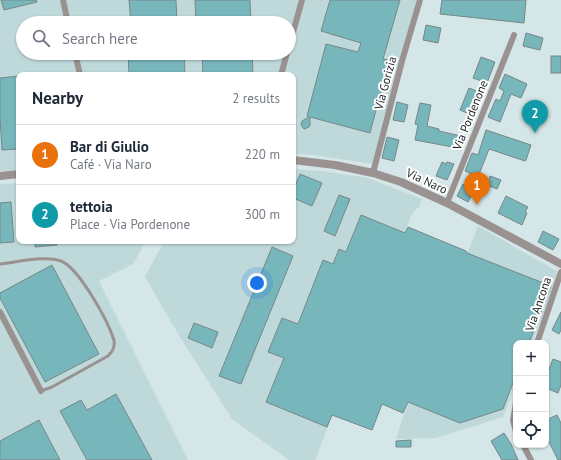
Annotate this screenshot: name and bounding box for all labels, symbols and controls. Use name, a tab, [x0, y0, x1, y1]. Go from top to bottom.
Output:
search box	[16, 16, 296, 60]
icon: search	[30, 27, 52, 49]
text: Search here	[62, 29, 138, 48]
street label: Via Gorizia	[370, 55, 399, 112]
street label: Via Pordenone	[449, 78, 491, 153]
text: Nearby	[32, 87, 83, 109]
text: 2 results	[232, 90, 280, 107]
pin: 2	[522, 100, 548, 133]
text: Bar di Giulio	[70, 137, 149, 156]
text: 1	[41, 146, 49, 163]
text: 220 m	[245, 146, 280, 163]
text: Café · Via Naro	[70, 156, 152, 173]
street label: Via Naro	[403, 165, 450, 197]
pin: 1	[464, 172, 490, 205]
text: tettoia	[70, 197, 113, 216]
text: 2	[41, 206, 49, 223]
text: 300 m	[245, 206, 280, 223]
text: Place · Via Pordenone	[70, 216, 190, 233]
your location	[247, 273, 267, 293]
street label: Via Ancona	[521, 275, 554, 334]
map controls	[513, 340, 549, 448]
button: +	[513, 340, 549, 376]
button: −	[513, 376, 549, 412]
button: locate	[513, 412, 549, 448]

